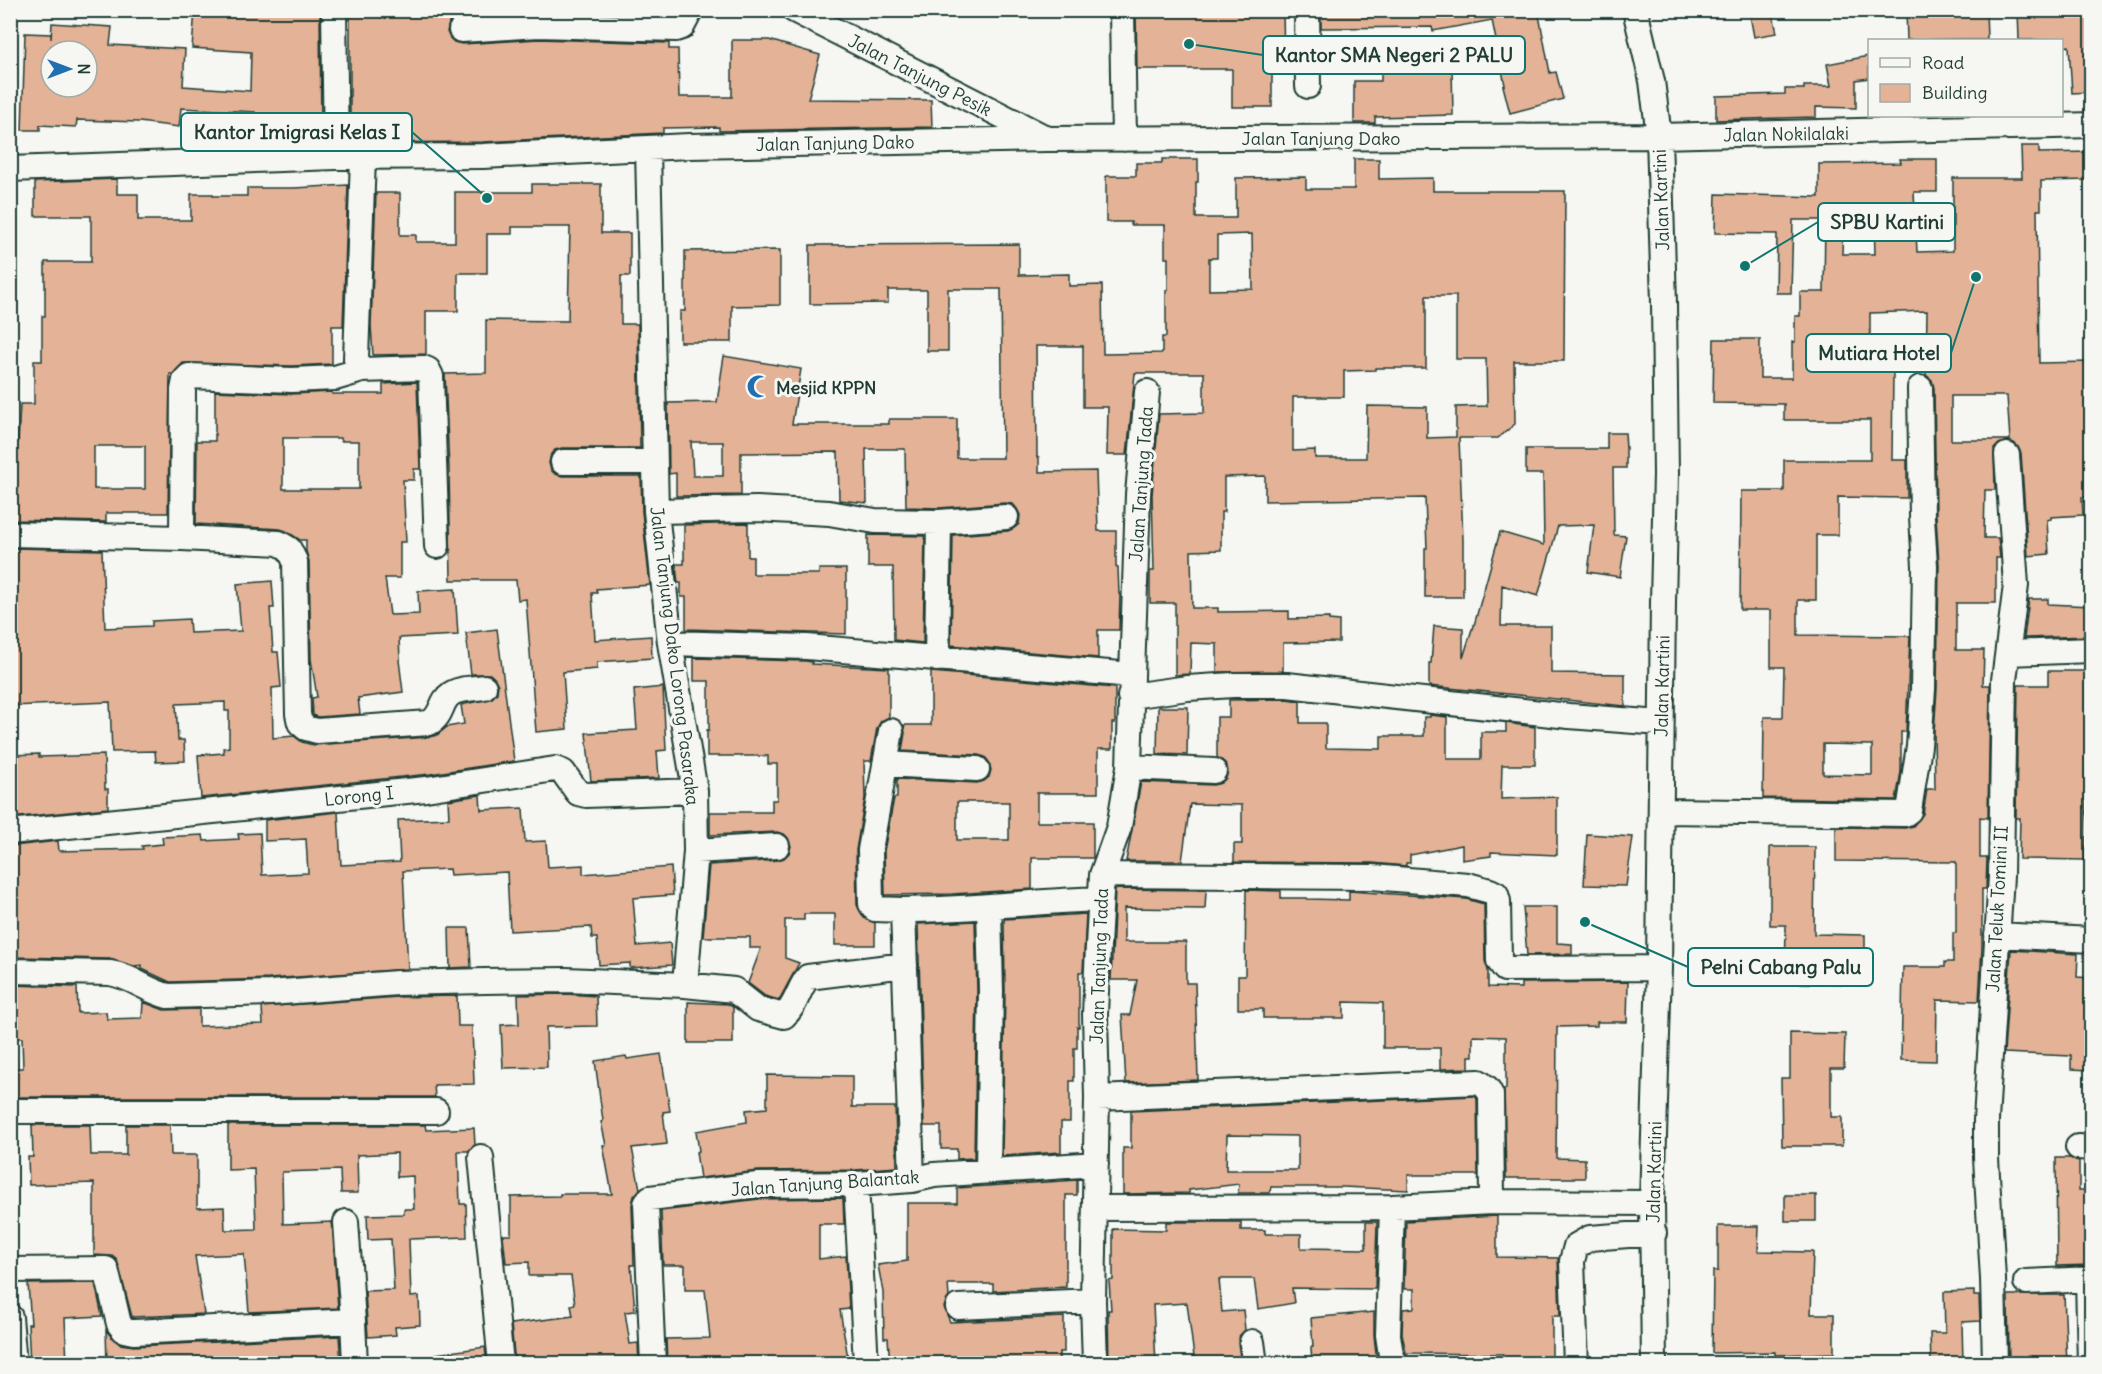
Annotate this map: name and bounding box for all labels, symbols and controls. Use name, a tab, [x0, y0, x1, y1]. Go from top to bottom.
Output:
street label: Jalan Tanjung Pesik	[844, 29, 996, 121]
callout: Kantor SMA Negeri 2 PALU	[1263, 36, 1525, 74]
north arrow	[39, 39, 99, 99]
legend	[1868, 39, 2063, 117]
text: Kantor SMA Negeri 2 PALU	[1275, 42, 1513, 67]
text: Road	[1922, 51, 1965, 74]
text: N	[74, 63, 94, 75]
text: Building	[1922, 81, 1987, 104]
callout: Kantor Imigrasi Kelas I	[181, 113, 412, 151]
text: Kantor Imigrasi Kelas I	[194, 119, 401, 144]
street label: Jalan Nokilalaki	[1723, 121, 1849, 147]
street label: Jalan Tanjung Dako	[1242, 127, 1400, 150]
street label: Jalan Tanjung Dako	[755, 130, 915, 156]
street label: Jalan Kartini	[1648, 149, 1674, 251]
callout: SPBU Kartini	[1818, 203, 1955, 241]
text: SPBU Kartini	[1830, 209, 1944, 234]
callout: Mutiara Hotel	[1806, 334, 1951, 372]
text: Mutiara Hotel	[1818, 340, 1940, 365]
mosque icon: Mesjid KPPN	[745, 374, 771, 400]
place label: Mesjid KPPN	[776, 376, 876, 399]
street label: Jalan Tanjung Tada	[1124, 405, 1158, 563]
street label: Jalan Tanjung Dako Lorong Pasaraka	[645, 505, 705, 807]
street label: Jalan Kartini	[1650, 635, 1674, 737]
street label: Lorong I	[323, 781, 395, 811]
street label: Jalan Teluk Tomini II	[1981, 825, 2013, 993]
street label: Jalan Tanjung Tada	[1085, 888, 1113, 1044]
callout: Pelni Cabang Palu	[1688, 948, 1873, 986]
text: Pelni Cabang Palu	[1701, 954, 1862, 979]
street label: Jalan Kartini	[1642, 1121, 1666, 1223]
street label: Jalan Tanjung Balantak	[730, 1165, 920, 1201]

